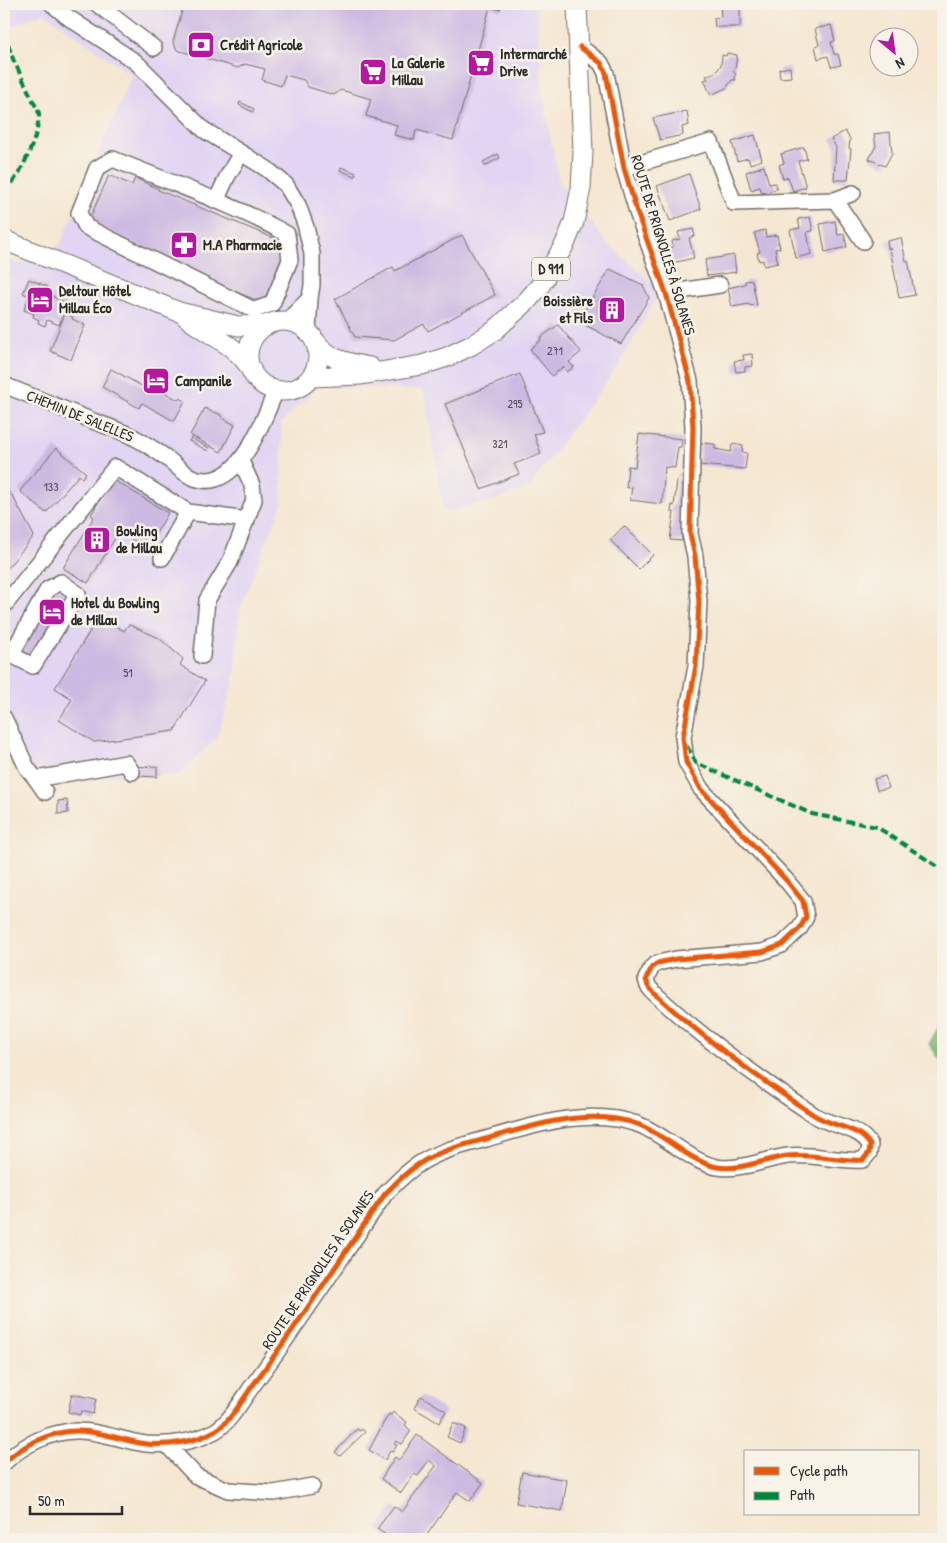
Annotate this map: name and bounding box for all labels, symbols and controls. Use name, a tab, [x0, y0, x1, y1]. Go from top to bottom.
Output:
north arrow	[870, 28, 920, 78]
bank icon: Crédit Agricole	[186, 30, 216, 60]
place label: Crédit Agricole	[220, 34, 303, 56]
place label: Intermarché Drive	[500, 43, 567, 81]
supermarket icon: Intermarché Drive	[466, 48, 496, 78]
place label: La Galerie Millau	[392, 52, 445, 90]
text: N	[892, 54, 908, 74]
supermarket icon: La Galerie Millau	[358, 57, 388, 87]
street label: ROUTE DE PRIGNOLLES À SOLANES	[626, 152, 701, 338]
pharmacy icon: M.A Pharmacie	[169, 230, 199, 260]
place label: M.A Pharmacie	[203, 234, 282, 255]
road number: D 911	[532, 258, 570, 280]
place label: Deltour Hôtel Millau Éco	[59, 280, 132, 318]
hotel icon: Deltour Hôtel Millau Éco	[25, 285, 55, 315]
place label: Boissière et Fils	[543, 290, 593, 328]
building icon: Boissière et Fils	[597, 295, 627, 325]
house number: 271	[547, 342, 563, 359]
hotel icon: Campanile	[141, 366, 171, 396]
place label: Campanile	[175, 370, 232, 392]
street label: CHEMIN DE SALELLES	[23, 384, 137, 447]
house number: 295	[507, 395, 523, 412]
house number: 321	[492, 435, 508, 452]
house number: 133	[43, 478, 59, 495]
place label: Bowling de Millau	[116, 520, 163, 558]
building icon: Bowling de Millau	[82, 525, 112, 555]
place label: Hotel du Bowling de Millau	[71, 592, 160, 630]
hotel icon: Hotel du Bowling de Millau	[37, 597, 67, 627]
house number: 51	[123, 664, 133, 681]
street label: ROUTE DE PRIGNOLLES À SOLANES	[257, 1186, 379, 1353]
legend	[744, 1450, 920, 1516]
text: Cycle path	[790, 1460, 848, 1481]
scale bar	[30, 1483, 122, 1515]
text: Path	[790, 1484, 815, 1505]
text: 50 m	[38, 1490, 65, 1511]

